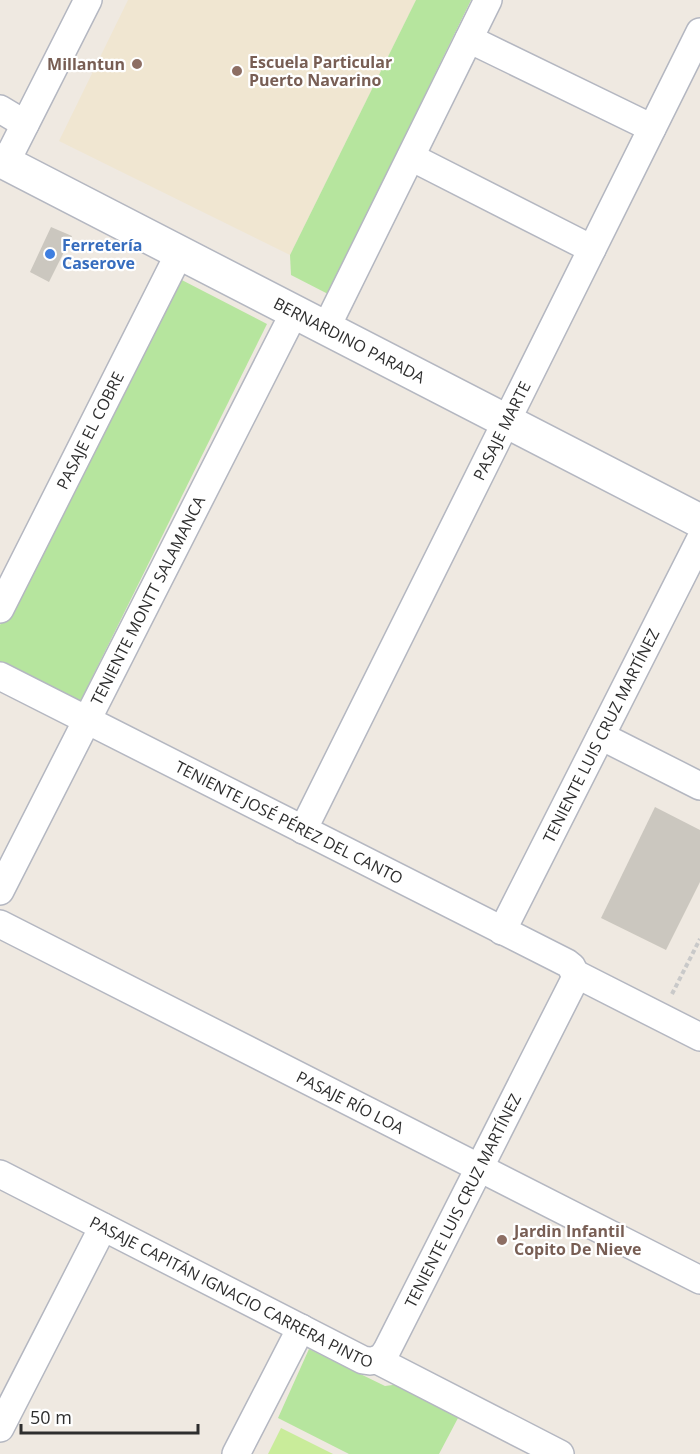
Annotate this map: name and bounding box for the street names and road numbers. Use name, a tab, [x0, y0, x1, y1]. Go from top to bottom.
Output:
street label: BERNARDINO PARADA	[270, 292, 429, 389]
street label: PASAJE EL COBRE	[51, 368, 129, 493]
street label: PASAJE MARTE	[468, 377, 536, 484]
street label: TENIENTE MONTT SALAMANCA	[85, 491, 211, 709]
street label: TENIENTE LUIS CRUZ MARTÍNEZ	[538, 625, 664, 846]
street label: TENIENTE JOSÉ PÉREZ DEL CANTO	[171, 755, 407, 889]
street label: PASAJE RÍO LOA	[293, 1066, 409, 1139]
street label: TENIENTE LUIS CRUZ MARTÍNEZ	[399, 1090, 526, 1311]
street label: PASAJE CAPITÁN IGNACIO CARRERA PINTO	[86, 1211, 374, 1372]

